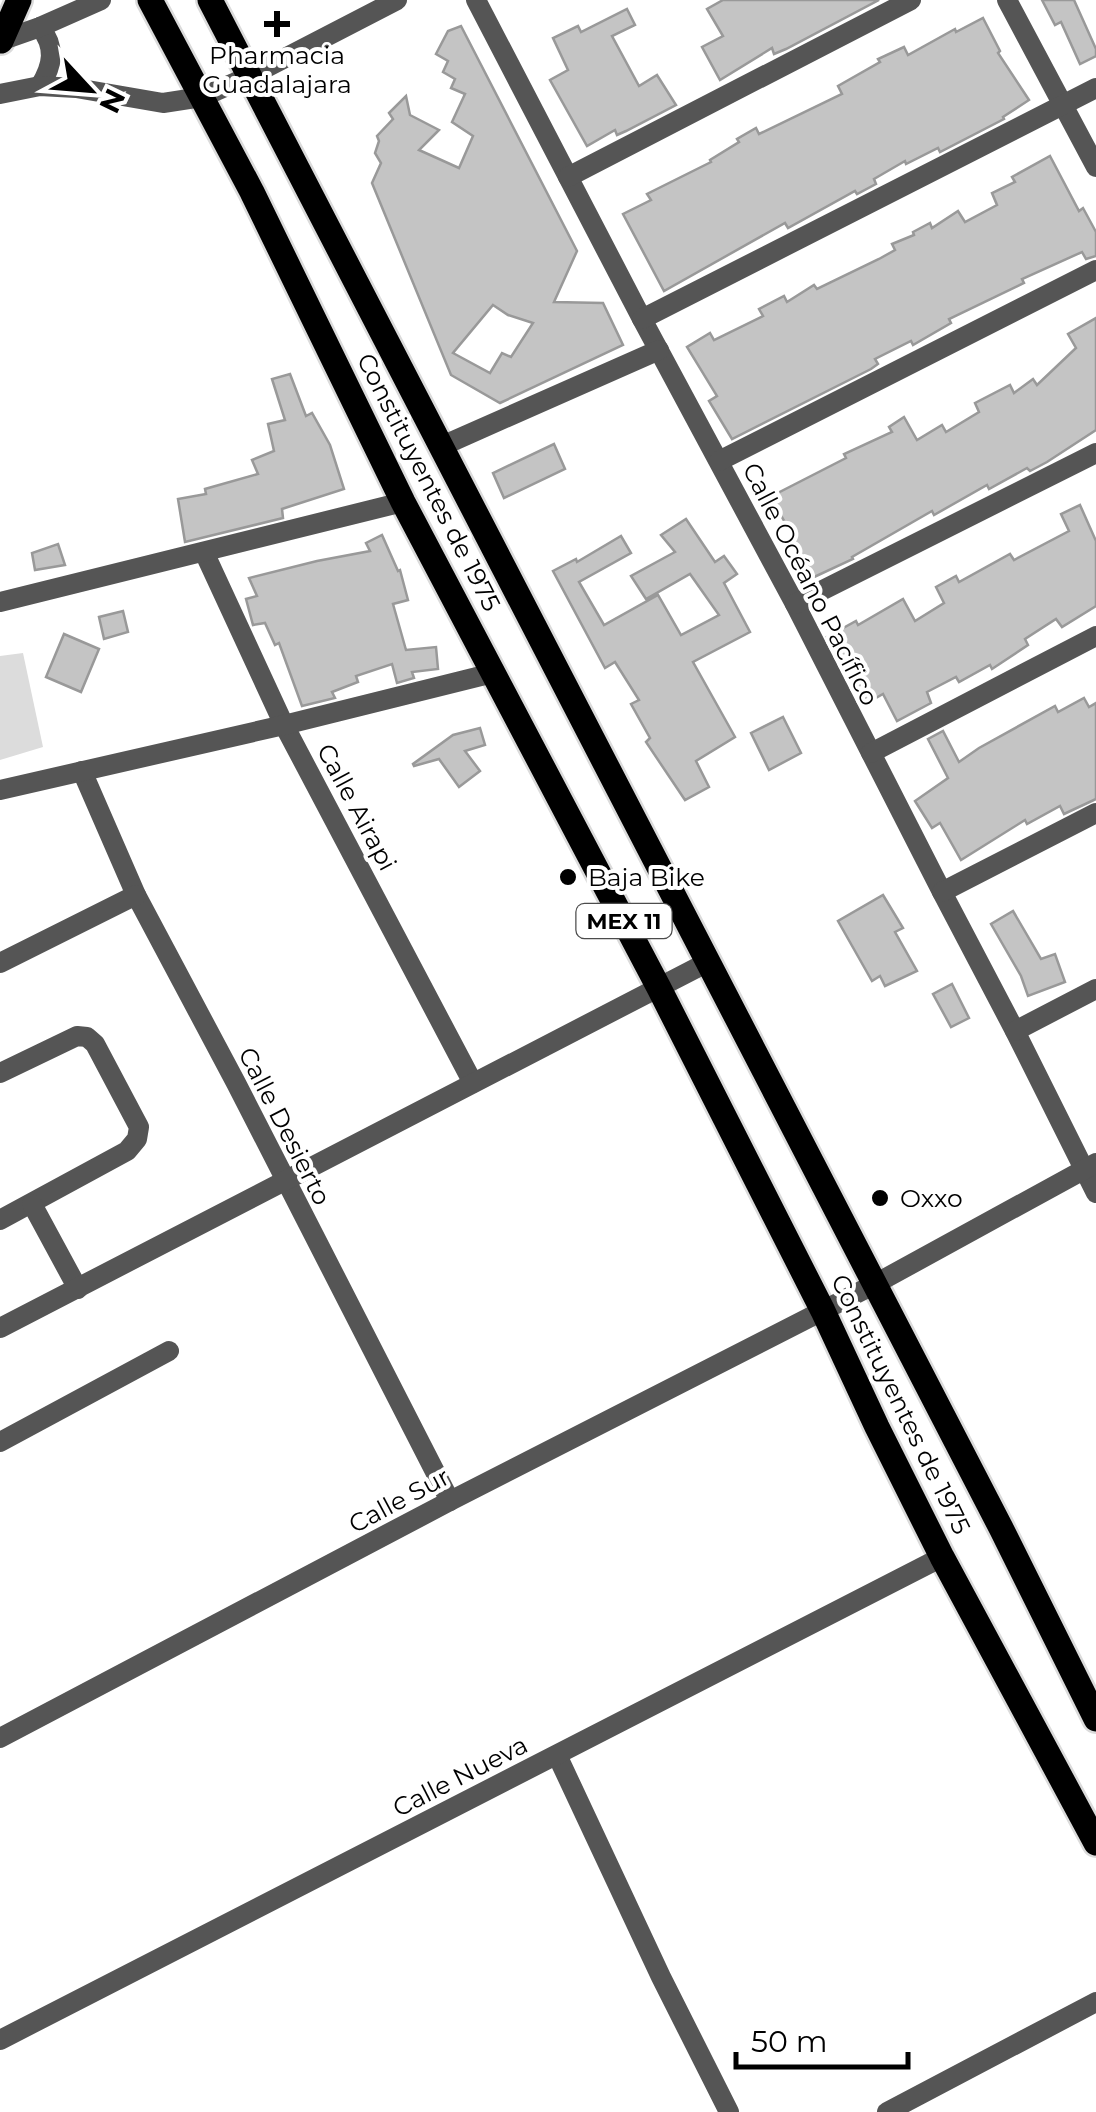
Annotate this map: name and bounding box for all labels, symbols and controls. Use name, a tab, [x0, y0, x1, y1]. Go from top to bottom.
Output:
marker: Pharmacia Guadalajara	[266, 13, 288, 35]
north arrow	[40, 40, 140, 140]
place label: Pharmacia Guadalajara	[202, 40, 352, 99]
text: N	[92, 83, 133, 119]
street label: Constituyentes de 1975	[351, 348, 507, 616]
street label: Calle Océano Pacífico	[737, 458, 885, 710]
street label: Calle Airapi	[311, 738, 403, 876]
place label: Baja Bike	[588, 862, 705, 892]
marker: Baja Bike	[557, 866, 579, 888]
road number: MEX 11	[576, 904, 672, 938]
street label: Calle Desierto	[232, 1042, 338, 1210]
place label: Oxxo	[900, 1183, 963, 1213]
marker: Oxxo	[869, 1187, 891, 1209]
street label: Constituyentes de 1975	[825, 1269, 977, 1539]
street label: Calle Sur	[344, 1461, 454, 1539]
street label: Calle Nueva	[388, 1729, 532, 1823]
scale bar	[736, 2007, 908, 2069]
text: 50 m	[751, 2023, 828, 2060]

